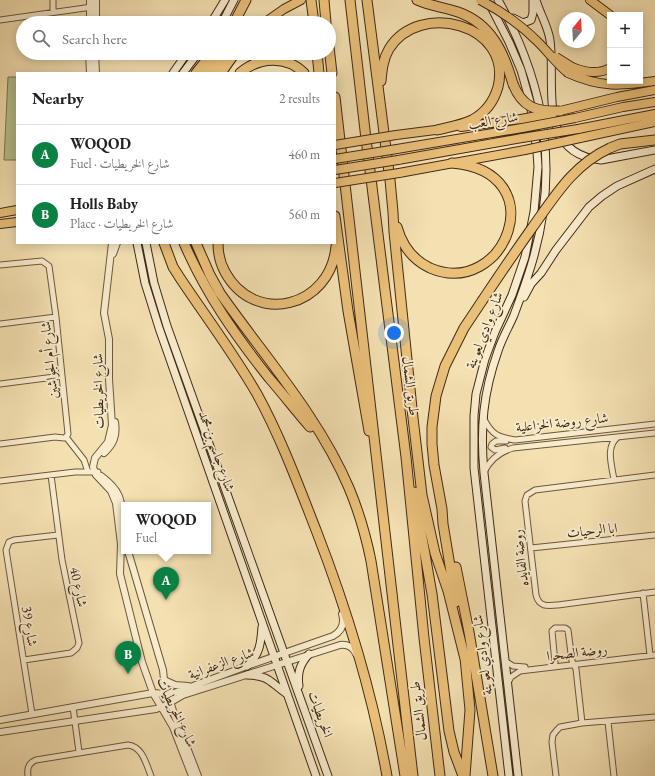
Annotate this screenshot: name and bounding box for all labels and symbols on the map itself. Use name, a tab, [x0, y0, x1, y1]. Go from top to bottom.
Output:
north arrow	[559, 12, 595, 48]
street label: شارع العب	[467, 107, 520, 136]
street label: شارع وادي لعوينة	[461, 289, 510, 372]
street label: شارع أم الجواشين	[35, 320, 66, 400]
your location	[384, 323, 404, 343]
street label: شارع الخريطيات	[88, 353, 111, 429]
street label: طريق الشمال	[398, 355, 424, 417]
street label: شارع جاسم بن محمد	[190, 408, 239, 495]
street label: شارع روضة الخزاعلية	[515, 408, 609, 439]
street label: ابا الرحيات	[566, 518, 618, 542]
street label: روضة الفايده	[508, 528, 532, 588]
street label: شارع 40	[63, 565, 92, 609]
pin: A	[153, 567, 179, 600]
street label: شارع 39	[15, 605, 42, 648]
street label: شارع وادي لعوينة	[468, 613, 499, 696]
street label: روضة الصحرا	[546, 639, 608, 665]
pin: B	[115, 641, 141, 674]
street label: شارع الزعفرانية	[186, 643, 257, 686]
street label: شارع الخريطيات	[150, 674, 201, 751]
street label: طريق الشمال	[405, 680, 431, 742]
street label: الخريطيات	[304, 688, 338, 740]

